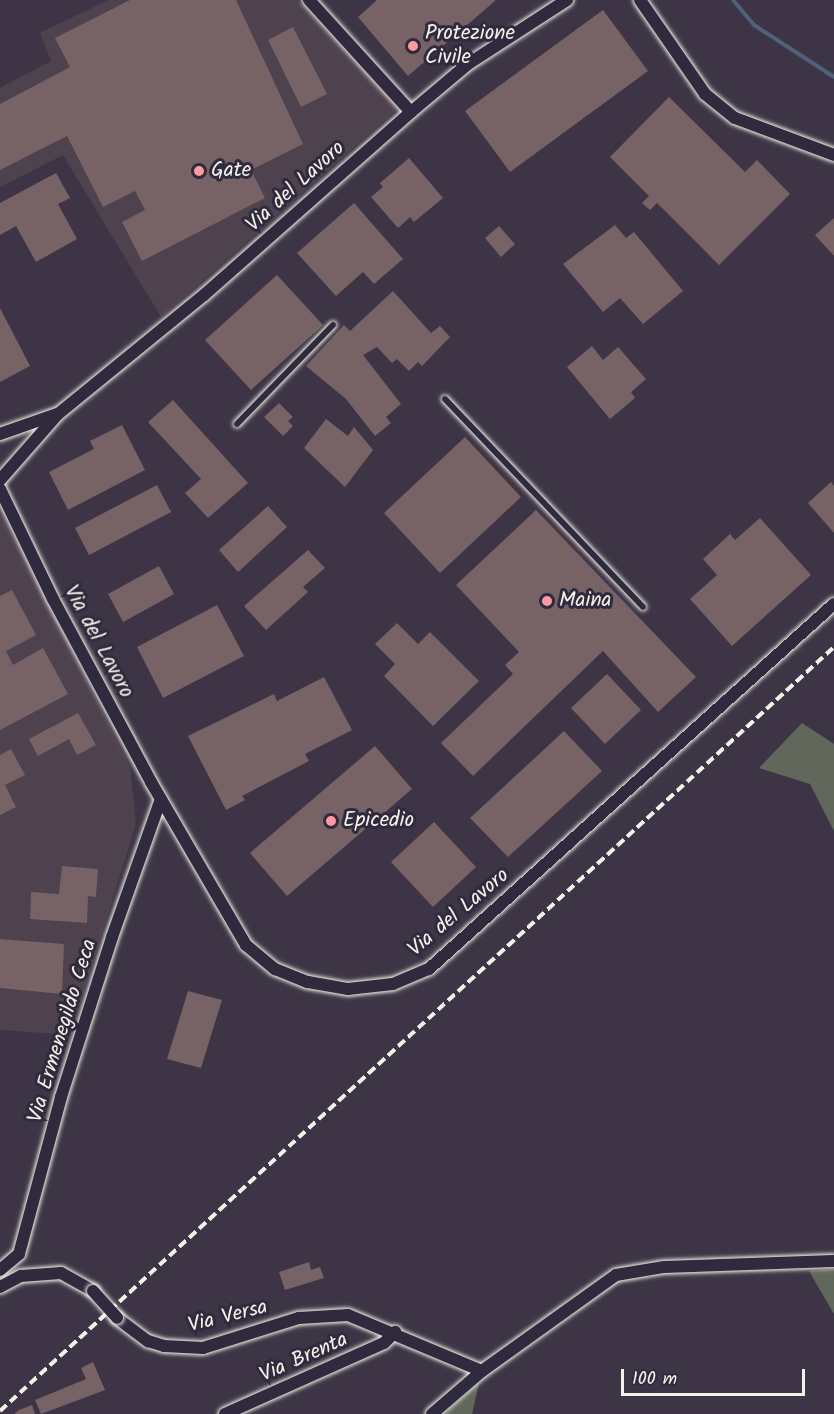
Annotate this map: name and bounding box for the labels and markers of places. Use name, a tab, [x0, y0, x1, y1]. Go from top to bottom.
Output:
place label: Protezione Civile	[425, 21, 515, 71]
marker: Protezione Civile	[406, 39, 420, 53]
place label: Gate	[211, 158, 251, 184]
marker: Gate	[192, 164, 206, 178]
place label: Maina	[559, 588, 611, 614]
marker: Maina	[540, 594, 554, 608]
place label: Epicedio	[343, 808, 414, 834]
marker: Epicedio	[324, 814, 338, 828]

